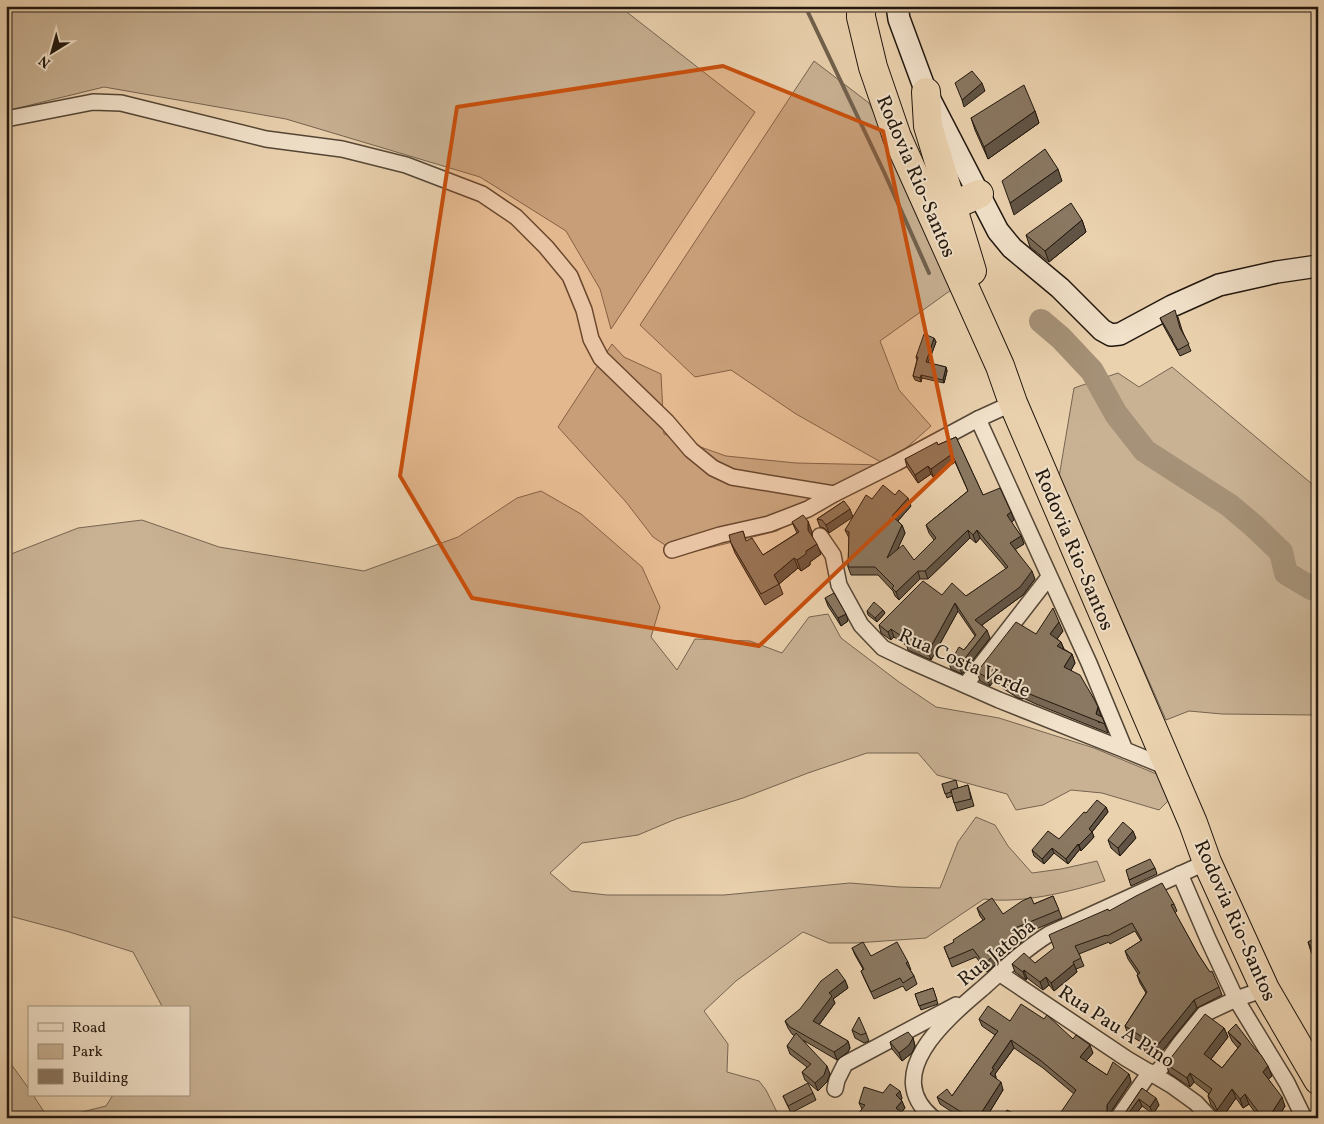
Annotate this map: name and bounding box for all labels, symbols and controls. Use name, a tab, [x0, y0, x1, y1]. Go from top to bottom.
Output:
north arrow	[28, 28, 78, 78]
text: N	[35, 51, 55, 72]
street label: Rodovia Rio-Santos	[868, 91, 962, 262]
street label: Rodovia Rio-Santos	[1026, 464, 1120, 635]
street label: Rua Costa Verde	[894, 622, 1035, 705]
street label: Rodovia Rio-Santos	[1186, 836, 1282, 1006]
street label: Rua Jatobá	[952, 913, 1042, 994]
street label: Rua Pau A Pino	[1052, 979, 1180, 1076]
legend	[28, 1006, 190, 1096]
text: Road	[72, 1018, 106, 1039]
text: Park	[72, 1042, 103, 1063]
text: Building	[72, 1068, 129, 1089]

